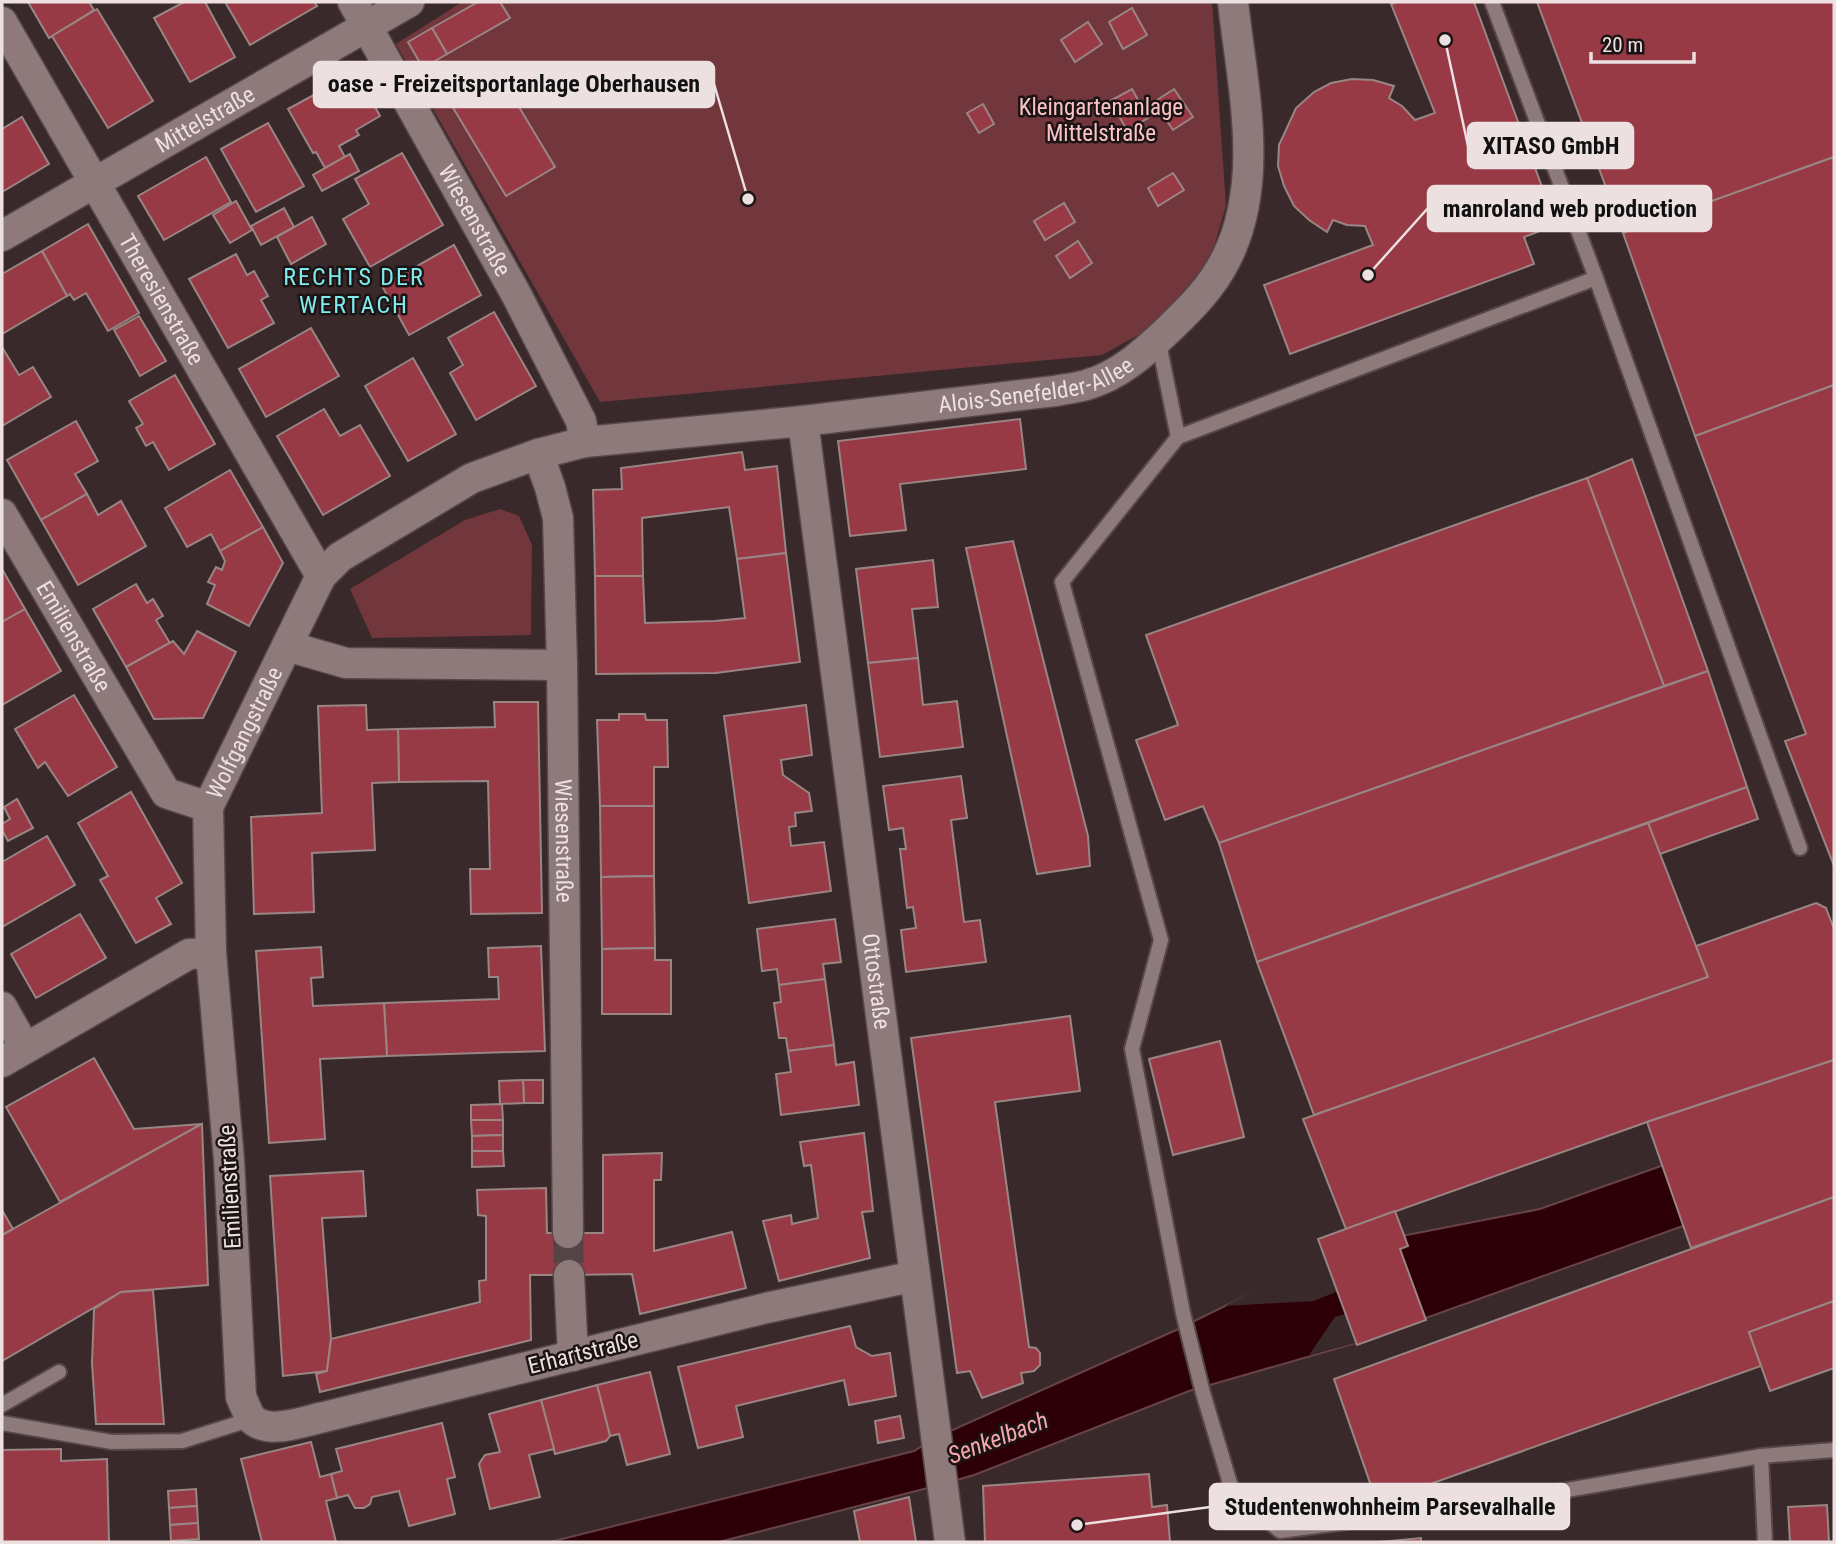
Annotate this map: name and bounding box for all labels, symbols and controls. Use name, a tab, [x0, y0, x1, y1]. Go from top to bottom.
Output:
scale bar	[1591, 21, 1694, 65]
text: 20 m	[1602, 33, 1643, 57]
callout: oase - Freizeitsportanlage Oberhausen	[314, 62, 714, 107]
text: oase - Freizeitsportanlage Oberhausen	[328, 70, 700, 98]
street label: Mittelstraße	[150, 80, 259, 158]
park label: Kleingartenanlage Mittelstraße	[1019, 94, 1183, 147]
callout: XITASO GmbH	[1468, 123, 1633, 168]
text: XITASO GmbH	[1483, 132, 1619, 160]
street label: Wiesenstraße	[433, 160, 517, 281]
callout: manroland web production	[1428, 186, 1711, 231]
text: manroland web production	[1443, 195, 1697, 223]
street label: Theresienstraße	[113, 229, 210, 370]
district label: RECHTS DER WERTACH	[283, 263, 425, 319]
street label: Alois-Senefelder-Allee	[937, 351, 1139, 418]
street label: Emilienstraße	[31, 576, 117, 697]
street label: Wolfgangstraße	[201, 662, 288, 803]
street label: Wiesenstraße	[550, 779, 578, 903]
street label: Ottostraße	[857, 932, 896, 1031]
street label: Emilienstraße	[213, 1124, 247, 1250]
street label: Erhartstraße	[525, 1326, 641, 1380]
water label: Senkelbach	[944, 1406, 1052, 1470]
callout: Studentenwohnheim Parsevalhalle	[1210, 1484, 1569, 1529]
text: Studentenwohnheim Parsevalhalle	[1224, 1493, 1556, 1521]

